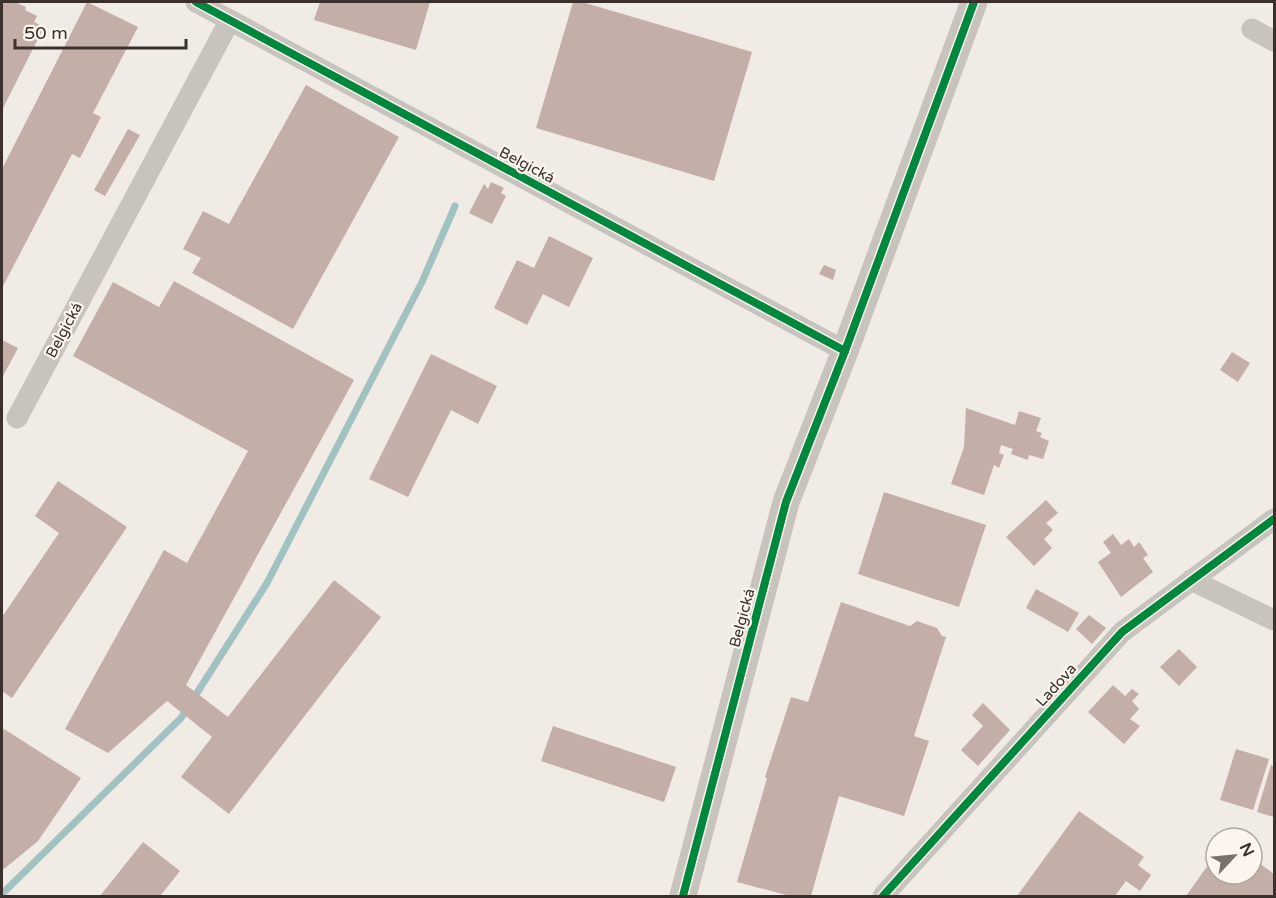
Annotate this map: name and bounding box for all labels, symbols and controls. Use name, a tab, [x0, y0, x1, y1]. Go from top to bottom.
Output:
scale bar	[15, 12, 186, 50]
text: 50 m	[24, 22, 68, 44]
street label: Belgická	[496, 143, 558, 187]
street label: Belgická	[42, 299, 86, 361]
street label: Belgická	[726, 587, 758, 649]
street label: Ladova	[1032, 660, 1080, 710]
north arrow	[1204, 826, 1264, 886]
text: N	[1235, 840, 1258, 860]

